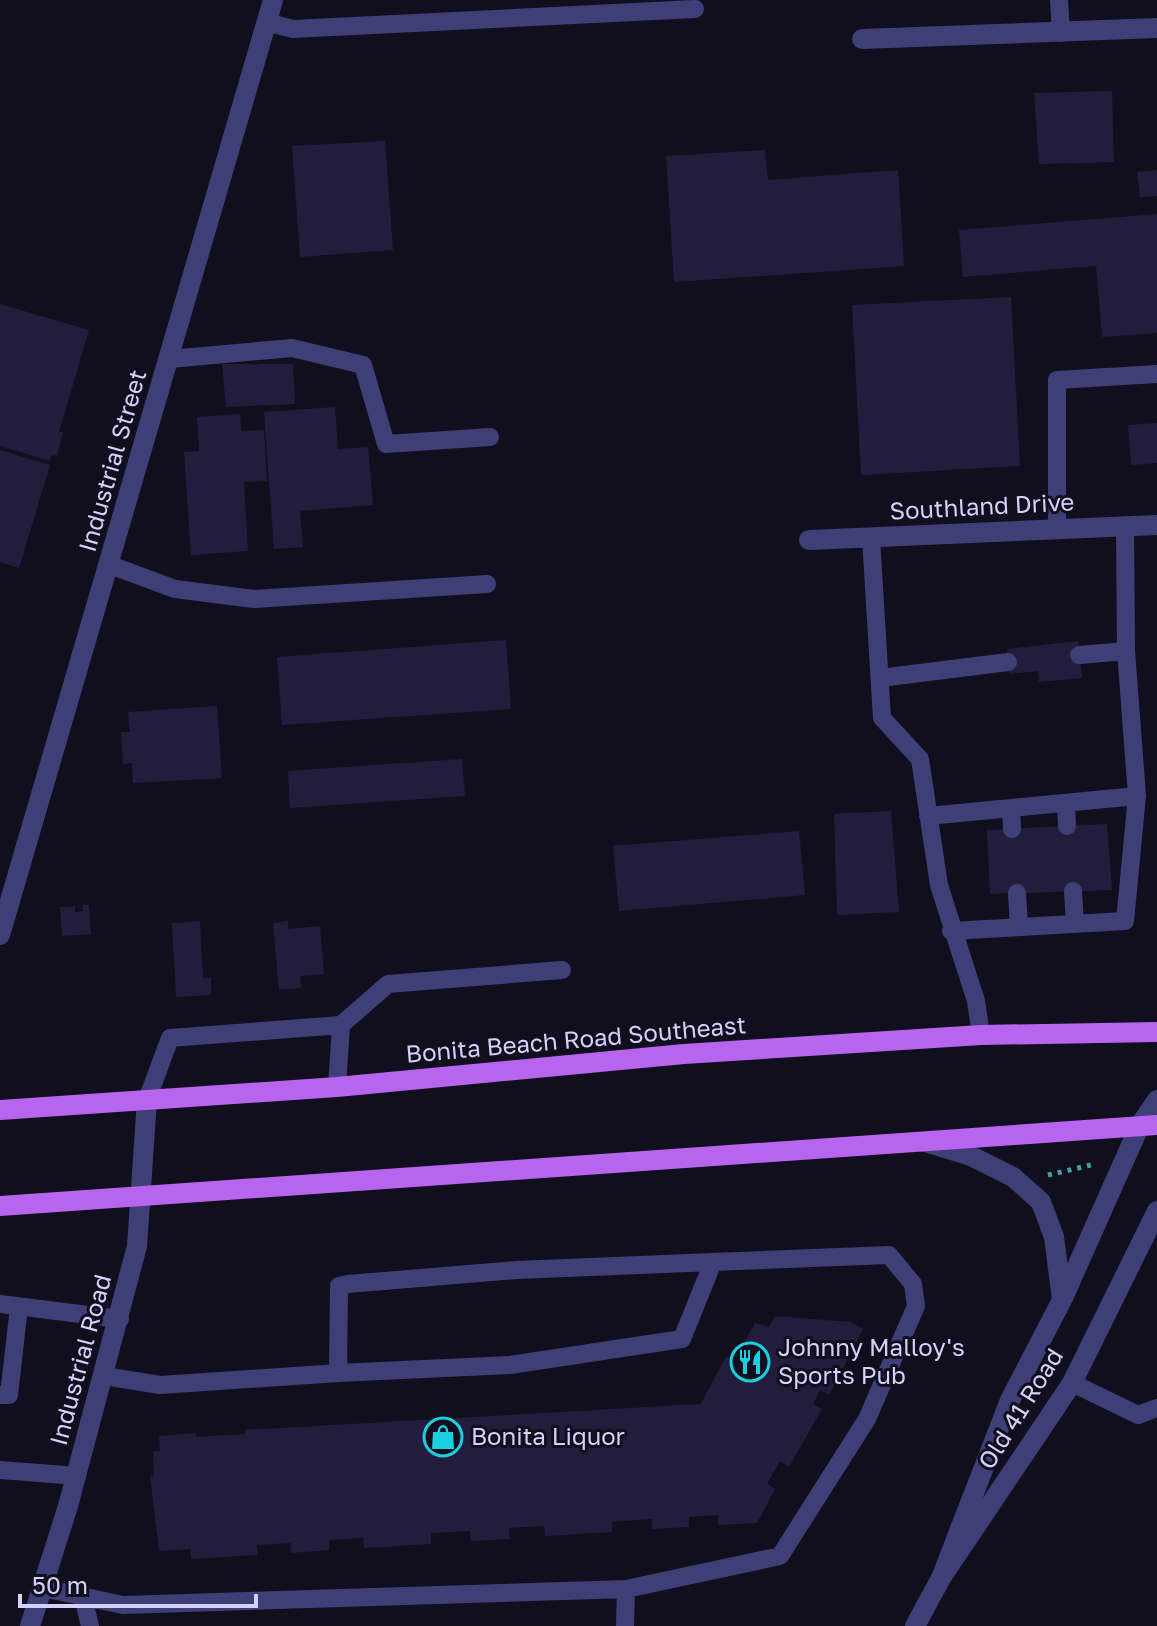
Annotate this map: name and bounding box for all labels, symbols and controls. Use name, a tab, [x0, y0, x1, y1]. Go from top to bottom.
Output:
street label: Industrial Street	[72, 366, 151, 555]
street label: Southland Drive	[889, 486, 1075, 525]
street label: Bonita Beach Road Southeast	[405, 1009, 747, 1068]
street label: Industrial Road	[43, 1271, 116, 1448]
place label: Johnny Malloy's Sports Pub	[778, 1332, 965, 1389]
restaurant icon: Johnny Malloy's Sports Pub	[729, 1341, 771, 1383]
street label: Old 41 Road	[971, 1342, 1068, 1474]
shop icon: Bonita Liquor	[422, 1416, 464, 1458]
place label: Bonita Liquor	[471, 1421, 625, 1450]
scale bar	[20, 1558, 256, 1608]
text: 50 m	[32, 1570, 88, 1599]

